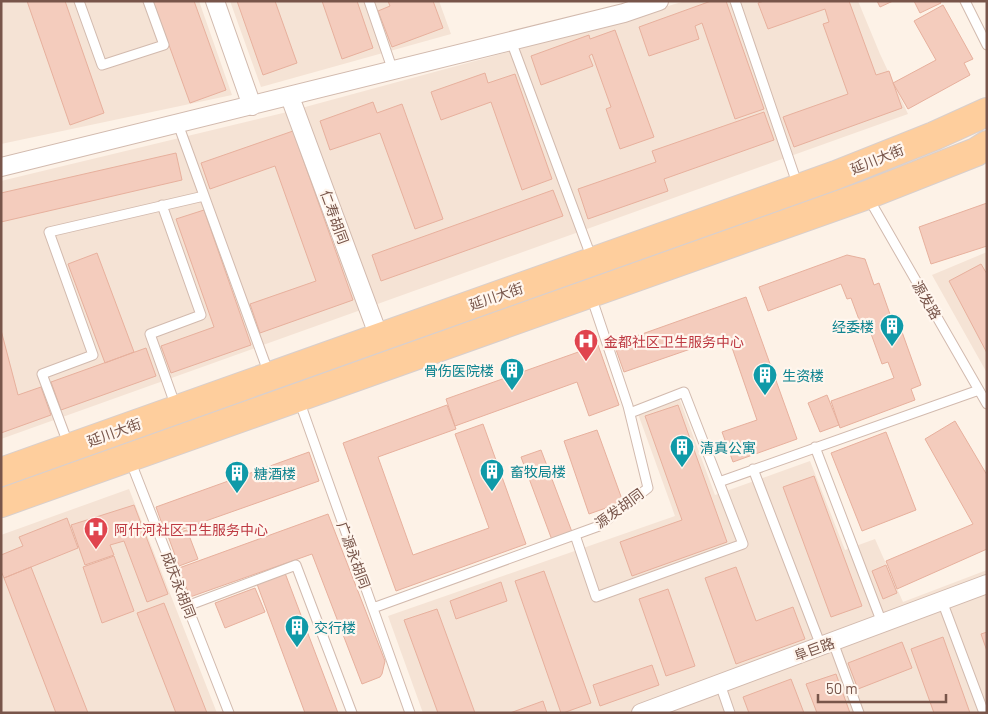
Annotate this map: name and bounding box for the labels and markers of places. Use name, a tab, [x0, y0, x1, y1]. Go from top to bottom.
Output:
building icon: 经委楼	[879, 313, 905, 347]
place label: 经委楼	[832, 318, 874, 335]
hospital icon: 金都社区卫生服务中心	[573, 328, 599, 362]
place label: 金都社区卫生服务中心	[604, 333, 744, 350]
building icon: 骨伤医院楼	[499, 357, 525, 391]
place label: 骨伤医院楼	[424, 362, 494, 379]
building icon: 生资楼	[752, 362, 778, 396]
place label: 生资楼	[782, 367, 824, 384]
building icon: 清真公寓	[669, 434, 695, 468]
place label: 清真公寓	[700, 439, 756, 456]
building icon: 畜牧局楼	[479, 458, 505, 492]
building icon: 糖酒楼	[224, 460, 250, 494]
place label: 畜牧局楼	[510, 463, 566, 480]
place label: 糖酒楼	[254, 465, 296, 482]
hospital icon: 阿什河社区卫生服务中心	[83, 516, 109, 550]
place label: 阿什河社区卫生服务中心	[114, 521, 268, 538]
building icon: 交行楼	[284, 614, 310, 648]
place label: 交行楼	[314, 619, 356, 636]

